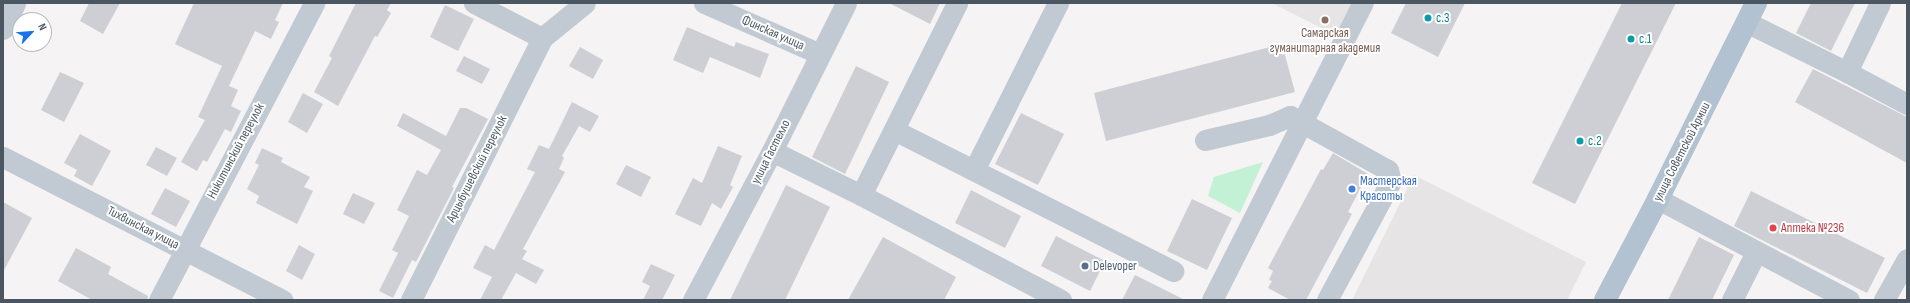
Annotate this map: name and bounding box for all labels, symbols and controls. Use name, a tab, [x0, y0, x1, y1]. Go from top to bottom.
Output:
place label: с.3	[1436, 10, 1449, 26]
north arrow	[12, 12, 52, 52]
street label: Финская улица	[739, 12, 807, 54]
marker: с.3	[1423, 13, 1433, 23]
marker: Самарская гуманитарная академия	[1320, 15, 1330, 25]
text: N	[35, 21, 49, 32]
place label: Самарская гуманитарная академия	[1270, 26, 1380, 57]
place label: с.1	[1639, 31, 1652, 47]
marker: с.1	[1626, 34, 1636, 44]
street label: улица Советской Армии	[1650, 100, 1714, 204]
street label: Никитинский переулок	[204, 101, 268, 201]
street label: Арцыбушевский переулок	[443, 113, 511, 225]
street label: улица Гастелло	[748, 117, 794, 187]
place label: с.2	[1588, 133, 1602, 149]
marker: с.2	[1575, 136, 1585, 146]
place label: Мастерская Красоты	[1360, 174, 1417, 205]
marker: Мастерская Красоты	[1347, 184, 1357, 194]
street label: Тихвинская улица	[105, 203, 181, 253]
place label: Аптека №236	[1781, 220, 1844, 236]
marker: Аптека №236	[1768, 223, 1778, 233]
place label: Delevoper	[1093, 258, 1137, 274]
marker: Delevoper	[1080, 261, 1090, 271]

